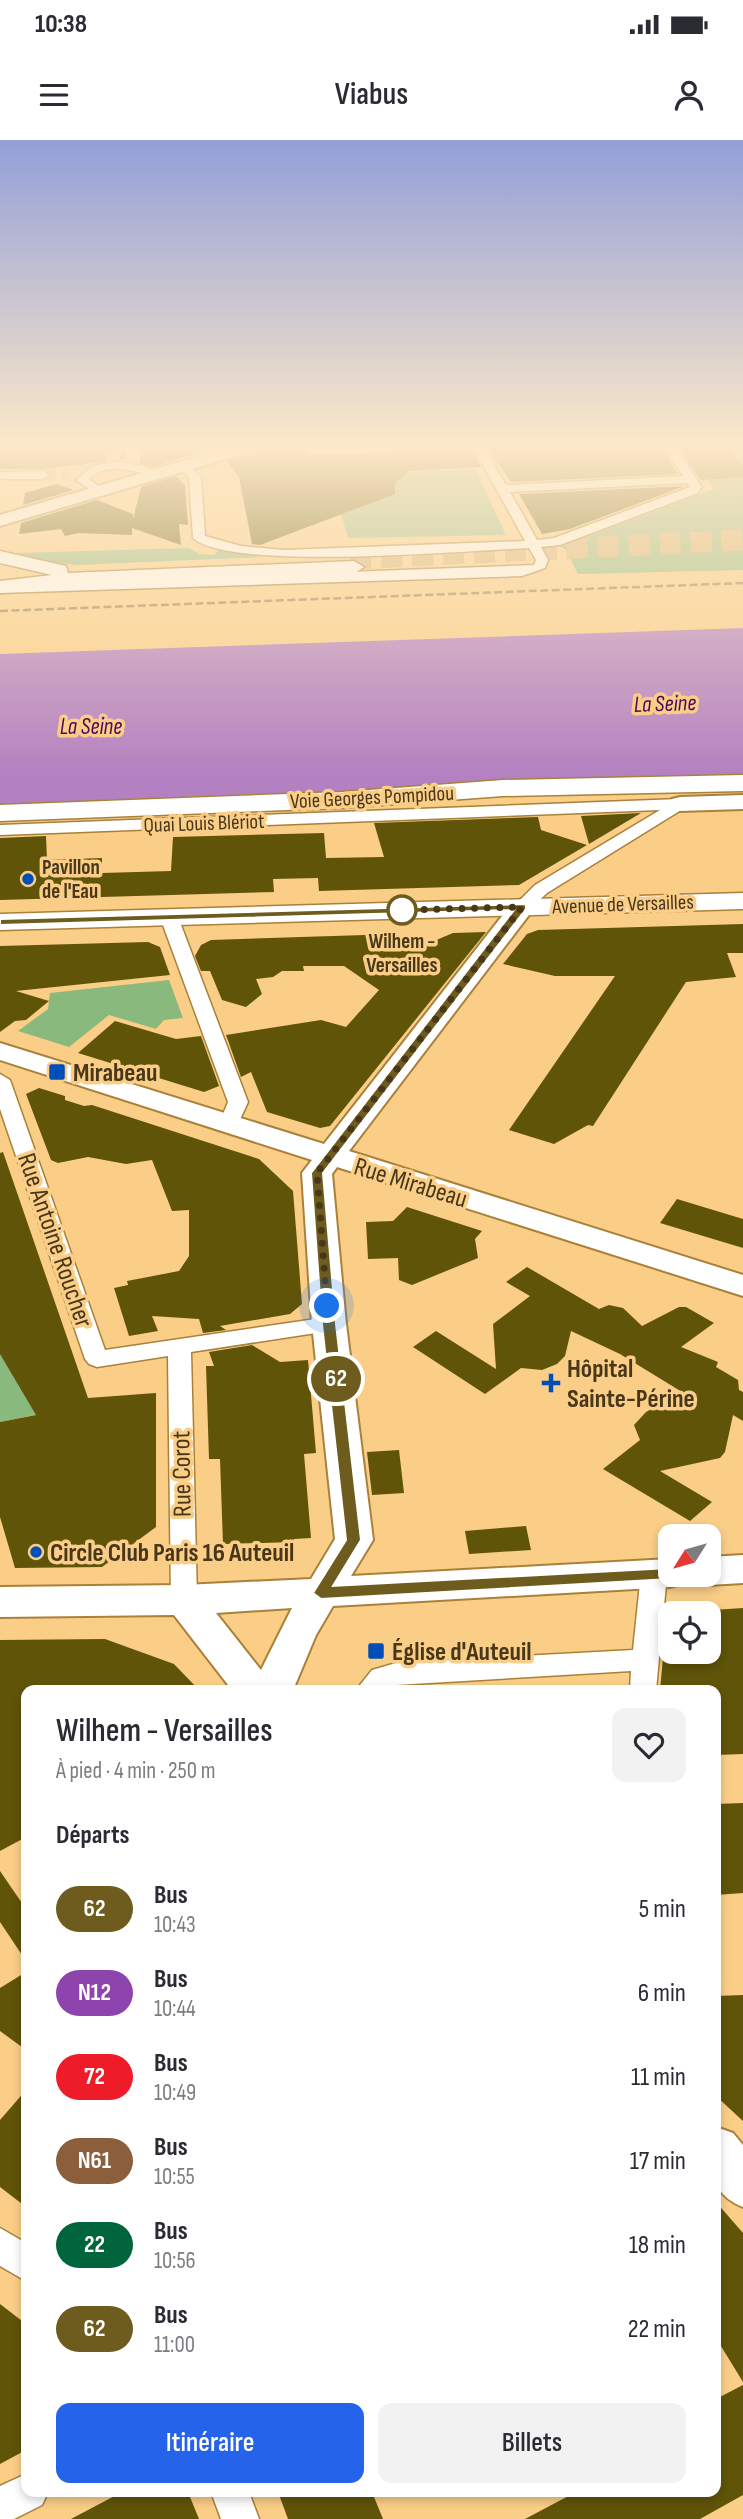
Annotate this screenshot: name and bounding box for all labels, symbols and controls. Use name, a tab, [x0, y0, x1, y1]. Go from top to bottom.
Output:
text: 10:38	[35, 9, 87, 40]
text: Viabus	[335, 75, 408, 114]
icon: menu	[35, 76, 73, 114]
icon: person	[670, 76, 708, 114]
water label: La Seine	[633, 689, 697, 719]
water label: La Seine	[60, 713, 122, 741]
street label: Voie Georges Pompidou	[290, 781, 455, 814]
street label: Quai Louis Blériot	[143, 809, 265, 838]
place label: Pavillon de l'Eau	[42, 855, 100, 904]
marker: Pavillon de l'Eau	[20, 871, 36, 887]
street label: Avenue de Versailles	[551, 890, 694, 919]
marker: Wilhem - Versailles	[387, 895, 417, 925]
place label: Wilhem - Versailles	[366, 929, 438, 978]
place label: Mirabeau	[73, 1058, 157, 1089]
marker: Mirabeau	[47, 1062, 67, 1082]
street label: Rue Antoine Roucher	[10, 1149, 99, 1332]
street label: Rue Mirabeau	[350, 1152, 471, 1215]
your location	[309, 1288, 344, 1323]
place label: Hôpital Sainte-Périne	[567, 1354, 695, 1415]
line badge: 62	[304, 1356, 368, 1402]
text: 62	[325, 1364, 347, 1393]
marker: Hôpital Sainte-Périne	[541, 1373, 561, 1393]
street label: Rue Corot	[166, 1430, 199, 1517]
north arrow	[658, 1524, 721, 1587]
map controls	[658, 1524, 721, 1664]
place label: Circle Club Paris 16 Auteuil	[50, 1538, 294, 1569]
marker: Circle Club Paris 16 Auteuil	[28, 1544, 44, 1560]
button: locate	[658, 1601, 721, 1664]
place label: Église d'Auteuil	[392, 1637, 531, 1668]
marker: Église d'Auteuil	[366, 1641, 386, 1661]
button: heart	[612, 1708, 686, 1782]
text: Wilhem - Versailles	[56, 1711, 273, 1751]
text: À pied · 4 min · 250 m	[56, 1757, 215, 1785]
text: Départs	[56, 1820, 129, 1851]
text: Bus	[154, 1880, 188, 1911]
text: 62	[84, 1894, 105, 1923]
text: 5 min	[639, 1894, 686, 1925]
text: 10:43	[154, 1911, 196, 1939]
text: Bus	[154, 1964, 188, 1995]
text: N12	[78, 1978, 111, 2007]
text: 6 min	[638, 1978, 686, 2009]
text: 10:44	[154, 1995, 196, 2023]
text: Bus	[154, 2048, 188, 2079]
text: 72	[84, 2062, 105, 2091]
text: 11 min	[631, 2062, 686, 2093]
text: 10:49	[154, 2079, 196, 2107]
text: Bus	[154, 2132, 188, 2163]
text: N61	[78, 2146, 111, 2175]
text: 17 min	[630, 2146, 686, 2177]
text: 10:55	[154, 2163, 195, 2191]
text: Bus	[154, 2216, 188, 2247]
text: 22	[84, 2230, 105, 2259]
text: 18 min	[629, 2230, 686, 2261]
text: 10:56	[154, 2247, 196, 2275]
text: Bus	[154, 2300, 188, 2331]
text: 62	[84, 2314, 105, 2343]
text: 22 min	[628, 2314, 686, 2345]
text: 11:00	[154, 2331, 195, 2359]
button: Itinéraire	[56, 2403, 364, 2483]
button: Billets	[378, 2403, 686, 2483]

